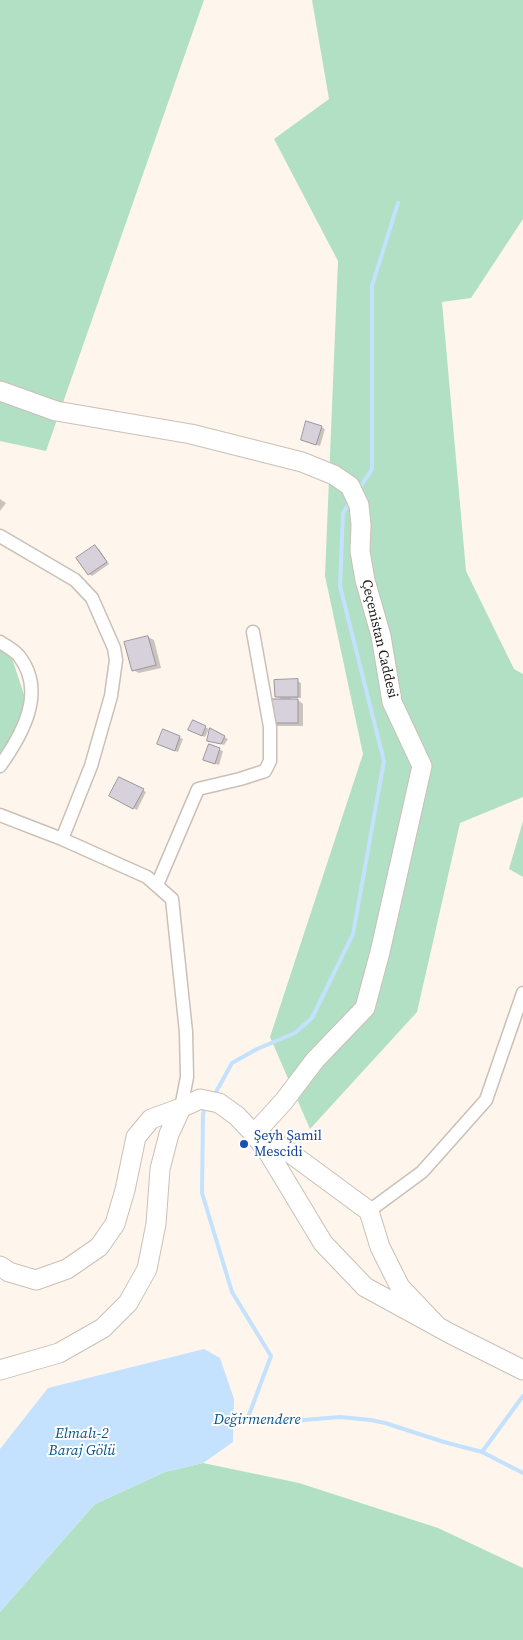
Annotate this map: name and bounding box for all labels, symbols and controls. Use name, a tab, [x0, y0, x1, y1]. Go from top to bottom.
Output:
street label: Çeçenistan Caddesi	[357, 578, 401, 700]
place label: Şeyh Şamil Mescidi	[254, 1128, 322, 1160]
marker: Şeyh Şamil Mescidi	[238, 1138, 250, 1150]
water label: Değirmendere	[214, 1411, 300, 1429]
water label: Elmalı-2 Baraj Gölü	[48, 1425, 116, 1460]

